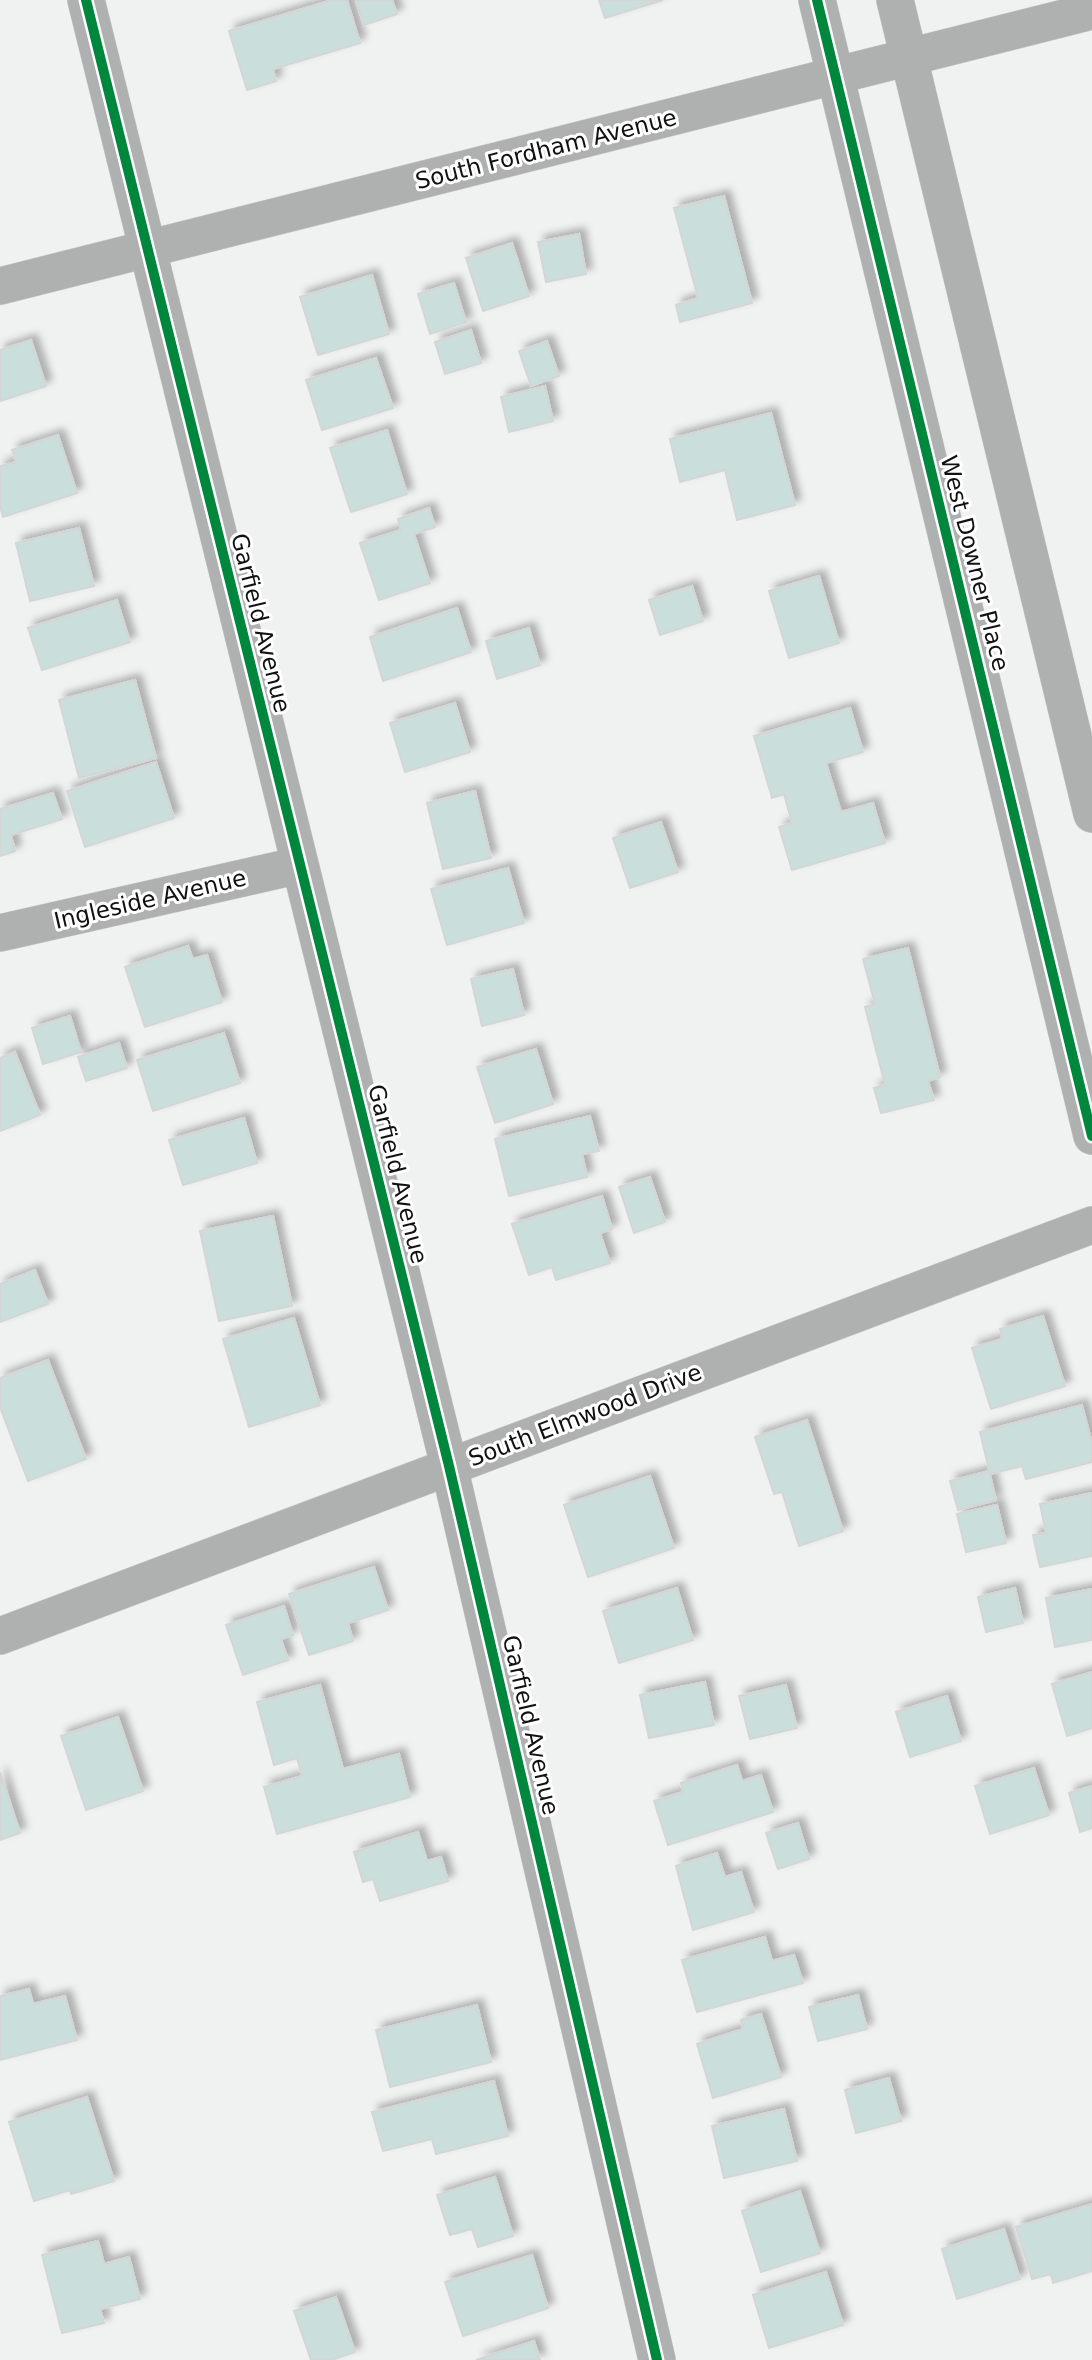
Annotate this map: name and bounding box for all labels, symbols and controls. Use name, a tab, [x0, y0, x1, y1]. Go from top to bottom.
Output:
street label: South Fordham Avenue	[413, 104, 679, 194]
street label: West Downer Place	[936, 453, 1014, 673]
street label: Garfield Avenue	[226, 531, 296, 715]
street label: Ingleside Avenue	[51, 864, 249, 934]
street label: Garfield Avenue	[363, 1082, 433, 1266]
street label: South Elmwood Drive	[465, 1358, 705, 1472]
street label: Garfield Avenue	[498, 1633, 564, 1817]

